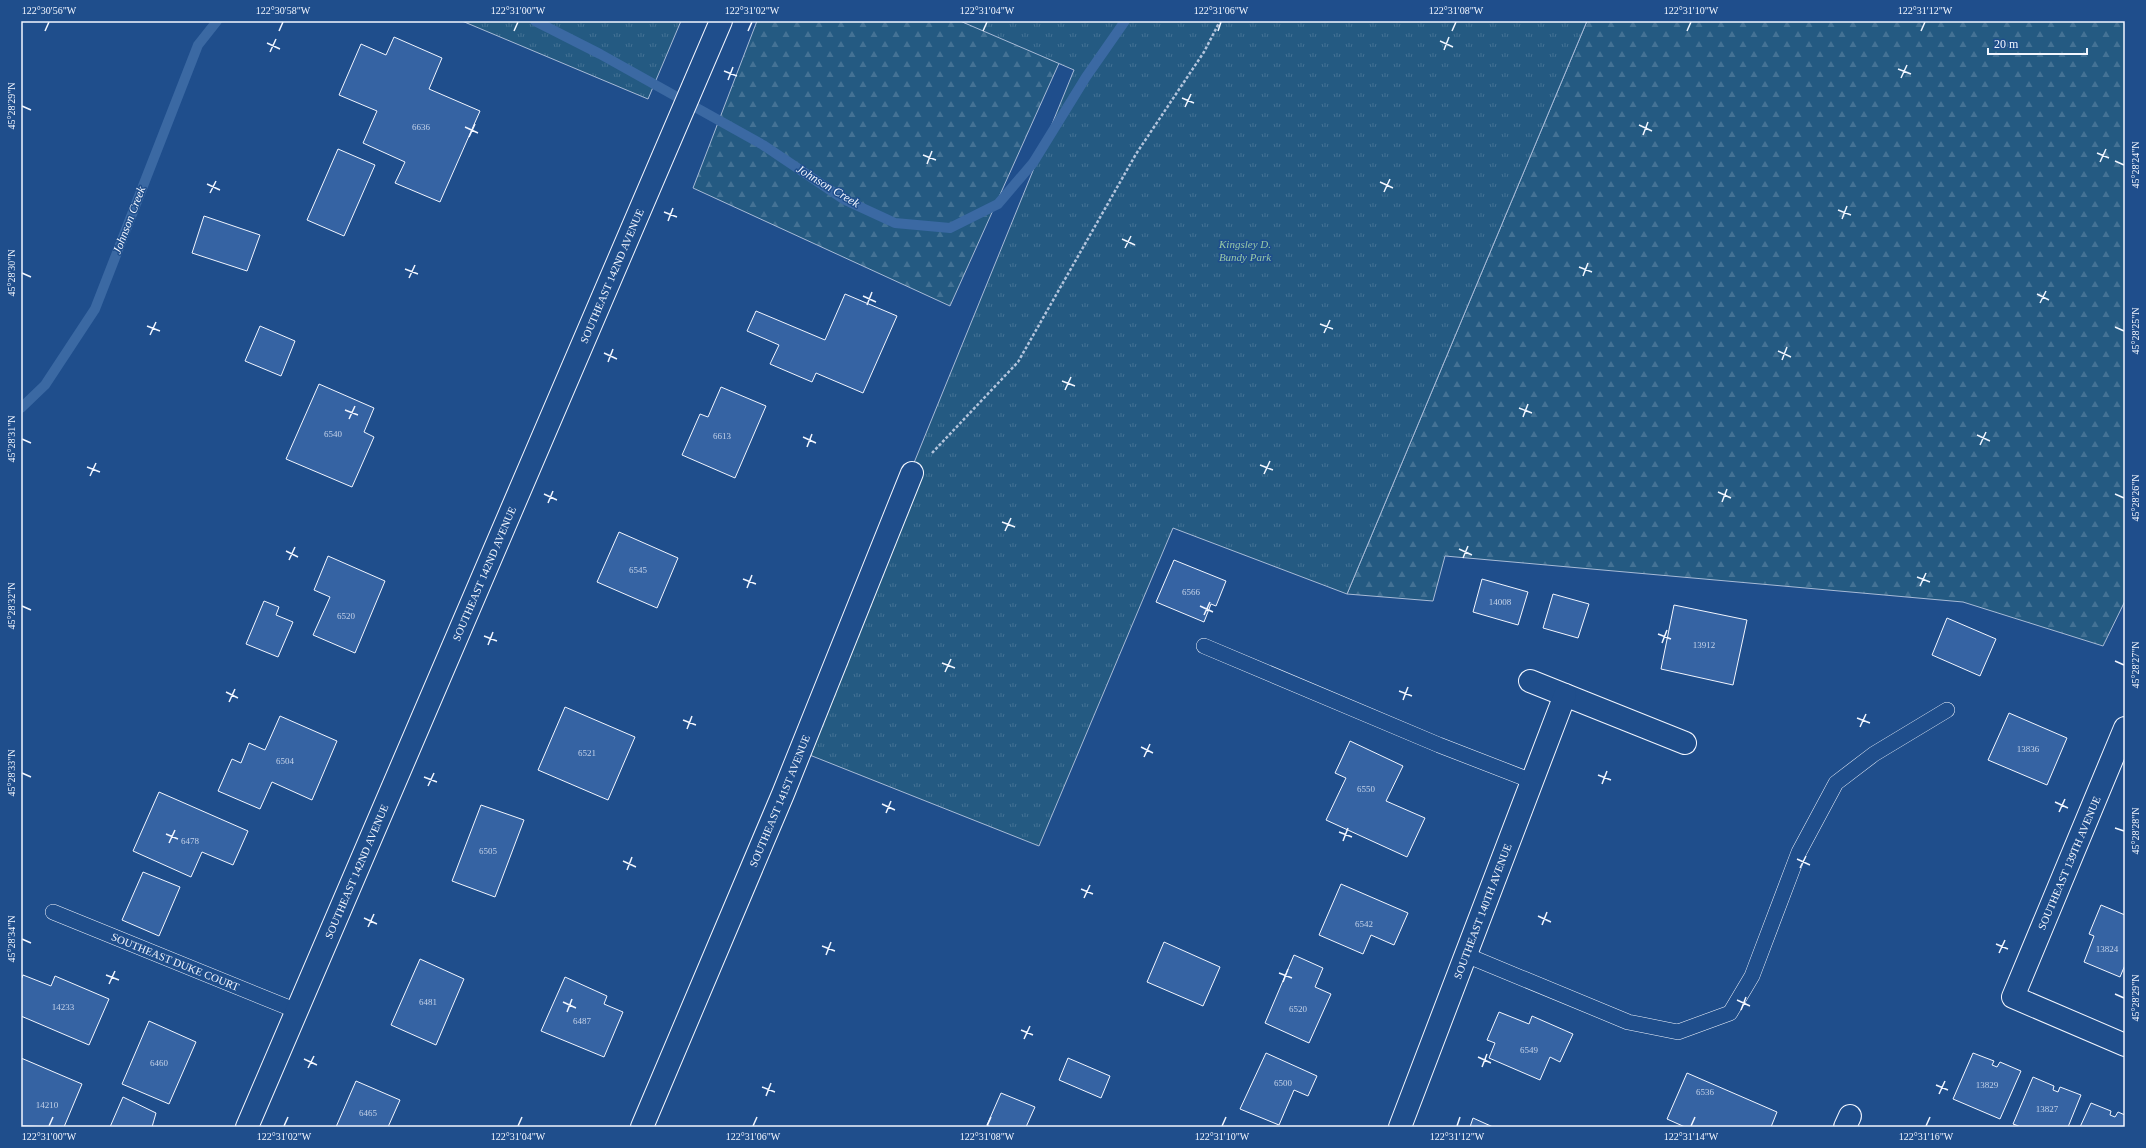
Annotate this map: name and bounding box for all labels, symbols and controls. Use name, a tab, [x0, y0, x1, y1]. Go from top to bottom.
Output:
text: 122°30'56"W	[22, 5, 77, 16]
text: 122°30'58"W	[256, 5, 311, 16]
text: 122°31'00"W	[491, 5, 546, 16]
text: 122°31'02"W	[725, 5, 780, 16]
text: 122°31'04"W	[960, 5, 1015, 16]
text: 122°31'06"W	[1194, 5, 1249, 16]
text: 122°31'08"W	[1429, 5, 1484, 16]
text: 122°31'10"W	[1664, 5, 1719, 16]
text: 122°31'12"W	[1898, 5, 1953, 16]
scale bar	[1988, 30, 2087, 56]
text: 20 m	[1994, 37, 2019, 51]
text: 45°28'29"N	[6, 82, 17, 130]
house number: 6636	[412, 122, 431, 132]
text: 45°28'24"N	[2130, 141, 2141, 189]
water label: Johnson Creek	[794, 162, 863, 211]
water label: Johnson Creek	[110, 184, 149, 256]
street label: SOUTHEAST 142ND AVENUE	[578, 207, 646, 345]
park label: Kingsley D. Bundy Park	[1218, 238, 1272, 263]
text: 45°28'30"N	[6, 249, 17, 297]
text: 45°28'25"N	[2130, 307, 2141, 355]
text: 45°28'31"N	[6, 415, 17, 463]
house number: 6540	[324, 429, 343, 439]
house number: 6613	[713, 431, 732, 441]
text: 45°28'26"N	[2130, 474, 2141, 522]
street label: SOUTHEAST 142ND AVENUE	[450, 504, 518, 643]
house number: 6545	[629, 565, 648, 575]
text: 45°28'32"N	[6, 582, 17, 630]
house number: 6566	[1182, 587, 1201, 597]
house number: 14008	[1489, 597, 1512, 607]
house number: 6520	[337, 611, 356, 621]
house number: 13912	[1693, 640, 1715, 650]
text: 45°28'27"N	[2130, 641, 2141, 689]
street label: SOUTHEAST 141ST AVENUE	[747, 733, 812, 869]
house number: 13836	[2017, 744, 2040, 754]
house number: 6521	[578, 748, 596, 758]
text: 45°28'33"N	[6, 749, 17, 797]
house number: 6504	[276, 756, 295, 766]
house number: 6550	[1357, 784, 1376, 794]
street label: SOUTHEAST 139TH AVENUE	[2035, 794, 2103, 932]
street label: SOUTHEAST 142ND AVENUE	[322, 802, 391, 941]
text: 45°28'28"N	[2130, 807, 2141, 855]
house number: 6478	[181, 836, 200, 846]
street label: SOUTHEAST 140TH AVENUE	[1451, 842, 1514, 981]
house number: 6505	[479, 846, 498, 856]
text: 45°28'34"N	[6, 915, 17, 963]
house number: 6542	[1355, 919, 1373, 929]
street label: SOUTHEAST DUKE COURT	[110, 930, 241, 993]
house number: 13824	[2096, 944, 2119, 954]
text: 45°28'29"N	[2130, 974, 2141, 1022]
house number: 6481	[419, 997, 437, 1007]
house number: 14233	[52, 1002, 75, 1012]
house number: 6520	[1289, 1004, 1308, 1014]
house number: 6487	[573, 1016, 592, 1026]
house number: 6549	[1520, 1045, 1539, 1055]
house number: 6460	[150, 1058, 169, 1068]
house number: 6500	[1274, 1078, 1293, 1088]
house number: 13829	[1976, 1080, 1999, 1090]
house number: 6536	[1696, 1087, 1715, 1097]
house number: 14210	[36, 1100, 59, 1110]
house number: 13827	[2036, 1104, 2059, 1114]
house number: 6465	[359, 1108, 378, 1118]
text: 122°31'00"W	[22, 1131, 77, 1142]
text: 122°31'02"W	[257, 1131, 312, 1142]
text: 122°31'04"W	[491, 1131, 546, 1142]
text: 122°31'06"W	[726, 1131, 781, 1142]
text: 122°31'08"W	[960, 1131, 1015, 1142]
text: 122°31'10"W	[1195, 1131, 1250, 1142]
text: 122°31'12"W	[1430, 1131, 1485, 1142]
text: 122°31'14"W	[1664, 1131, 1719, 1142]
text: 122°31'16"W	[1899, 1131, 1954, 1142]

